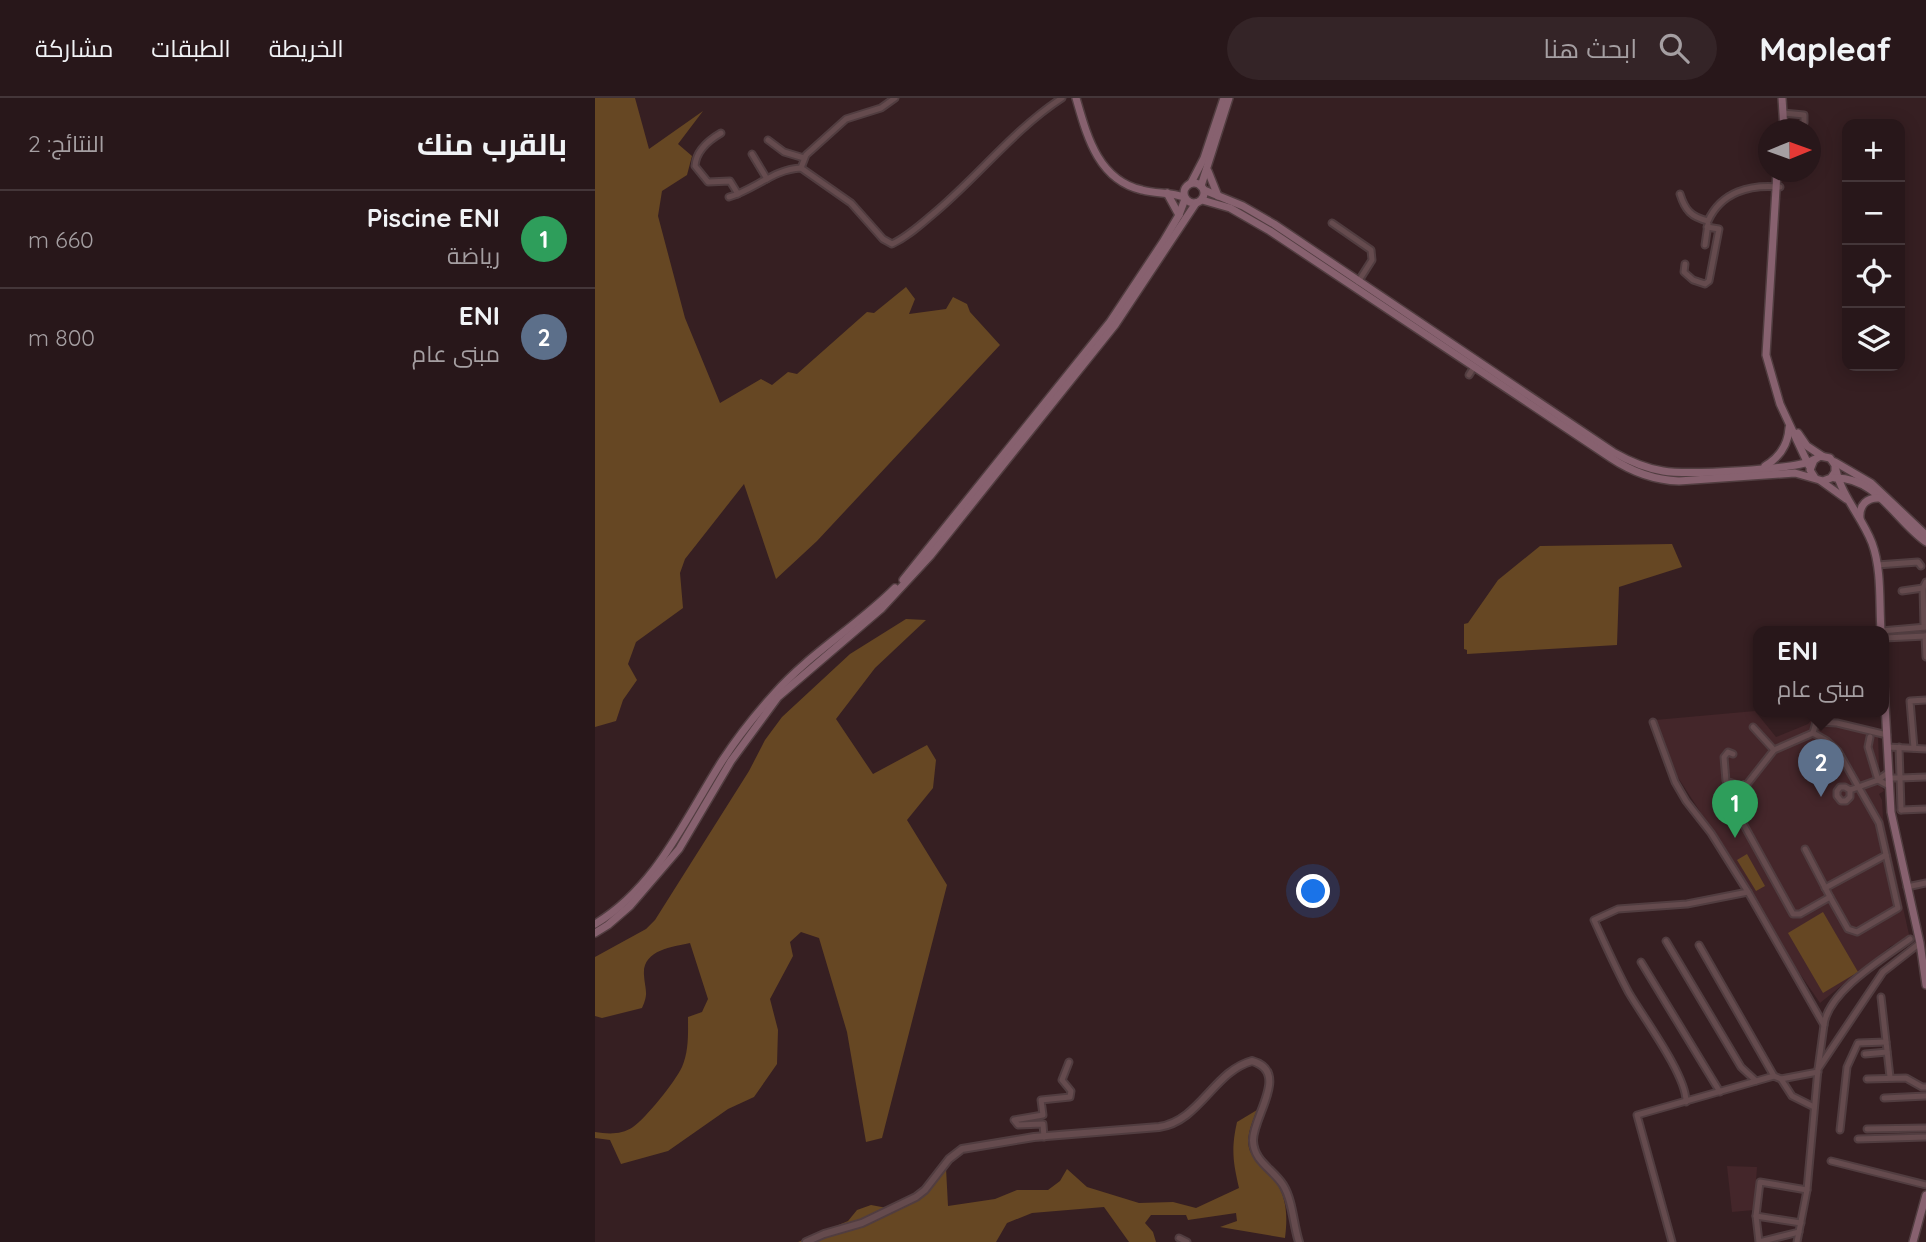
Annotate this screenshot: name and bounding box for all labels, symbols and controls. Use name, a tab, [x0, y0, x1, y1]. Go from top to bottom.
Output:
search box	[1227, 17, 1717, 80]
text: Mapleaf	[1759, 28, 1891, 69]
icon: search	[1655, 29, 1693, 67]
text: ابحث هنا	[1543, 32, 1637, 65]
text: مشاركة	[35, 33, 113, 63]
text: الطبقات	[151, 33, 231, 63]
text: الخريطة	[269, 33, 344, 63]
north arrow	[1758, 119, 1821, 182]
map controls	[1842, 119, 1905, 371]
button: +	[1842, 119, 1905, 182]
text: بالقرب منك	[417, 125, 567, 163]
text: النتائج: 2	[28, 129, 105, 158]
button: −	[1842, 182, 1905, 245]
text: Piscine ENI	[367, 201, 500, 234]
text: 660 m	[28, 225, 94, 254]
text: 1	[540, 225, 548, 254]
text: رياضة	[447, 241, 500, 270]
button: locate	[1842, 245, 1905, 308]
text: ENI	[459, 299, 500, 332]
button: layers	[1842, 308, 1905, 371]
text: 800 m	[28, 323, 95, 352]
text: 2	[537, 323, 551, 352]
text: مبنى عام	[412, 339, 500, 368]
popup	[1753, 626, 1889, 717]
text: ENI	[1777, 634, 1818, 667]
text: مبنى عام	[1777, 674, 1865, 703]
pin: 2	[1798, 739, 1844, 797]
pin: 1	[1712, 780, 1758, 838]
your location	[1296, 874, 1330, 908]

